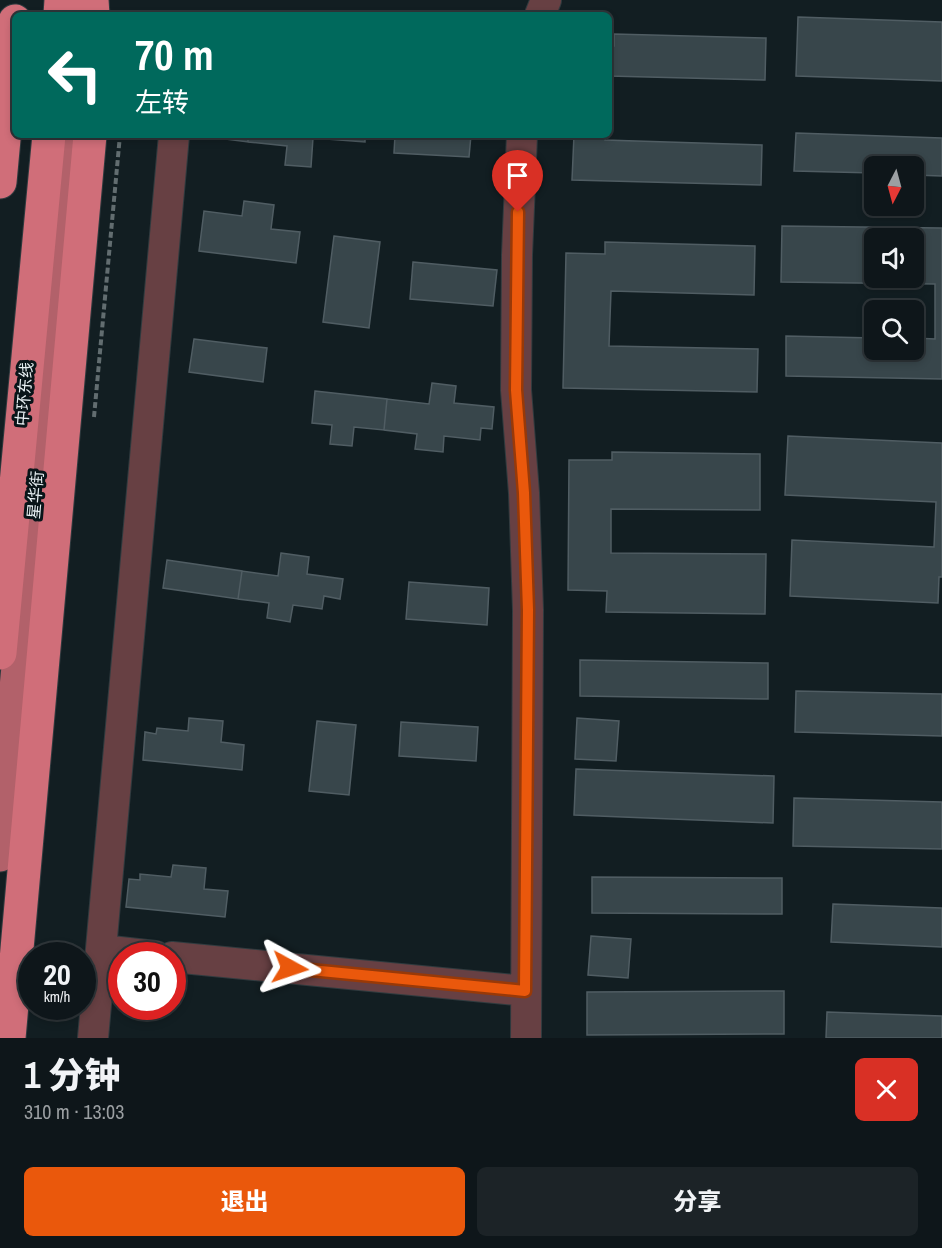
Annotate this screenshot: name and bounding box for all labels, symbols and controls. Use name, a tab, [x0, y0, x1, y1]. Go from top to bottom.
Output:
text: 70 m	[135, 27, 214, 83]
icon: left	[36, 36, 114, 114]
text: 左转	[135, 84, 189, 120]
pin	[492, 150, 543, 212]
north arrow	[864, 156, 924, 216]
map controls	[864, 156, 924, 360]
icon: arrive	[501, 159, 534, 192]
button: sound	[864, 228, 924, 288]
button: search	[864, 300, 924, 360]
street label: 中环东线	[10, 361, 38, 427]
street label: 星华街	[22, 470, 48, 520]
position arrow	[258, 936, 322, 1000]
speed limit sign: 30	[108, 942, 186, 1020]
text: 20	[43, 954, 71, 994]
text: km/h	[44, 986, 70, 1007]
text: 1 分钟	[24, 1051, 121, 1099]
button: close	[855, 1058, 918, 1121]
text: 310 m · 13:03	[24, 1098, 124, 1125]
button: 退出	[24, 1167, 465, 1236]
button: 分享	[477, 1167, 918, 1236]

